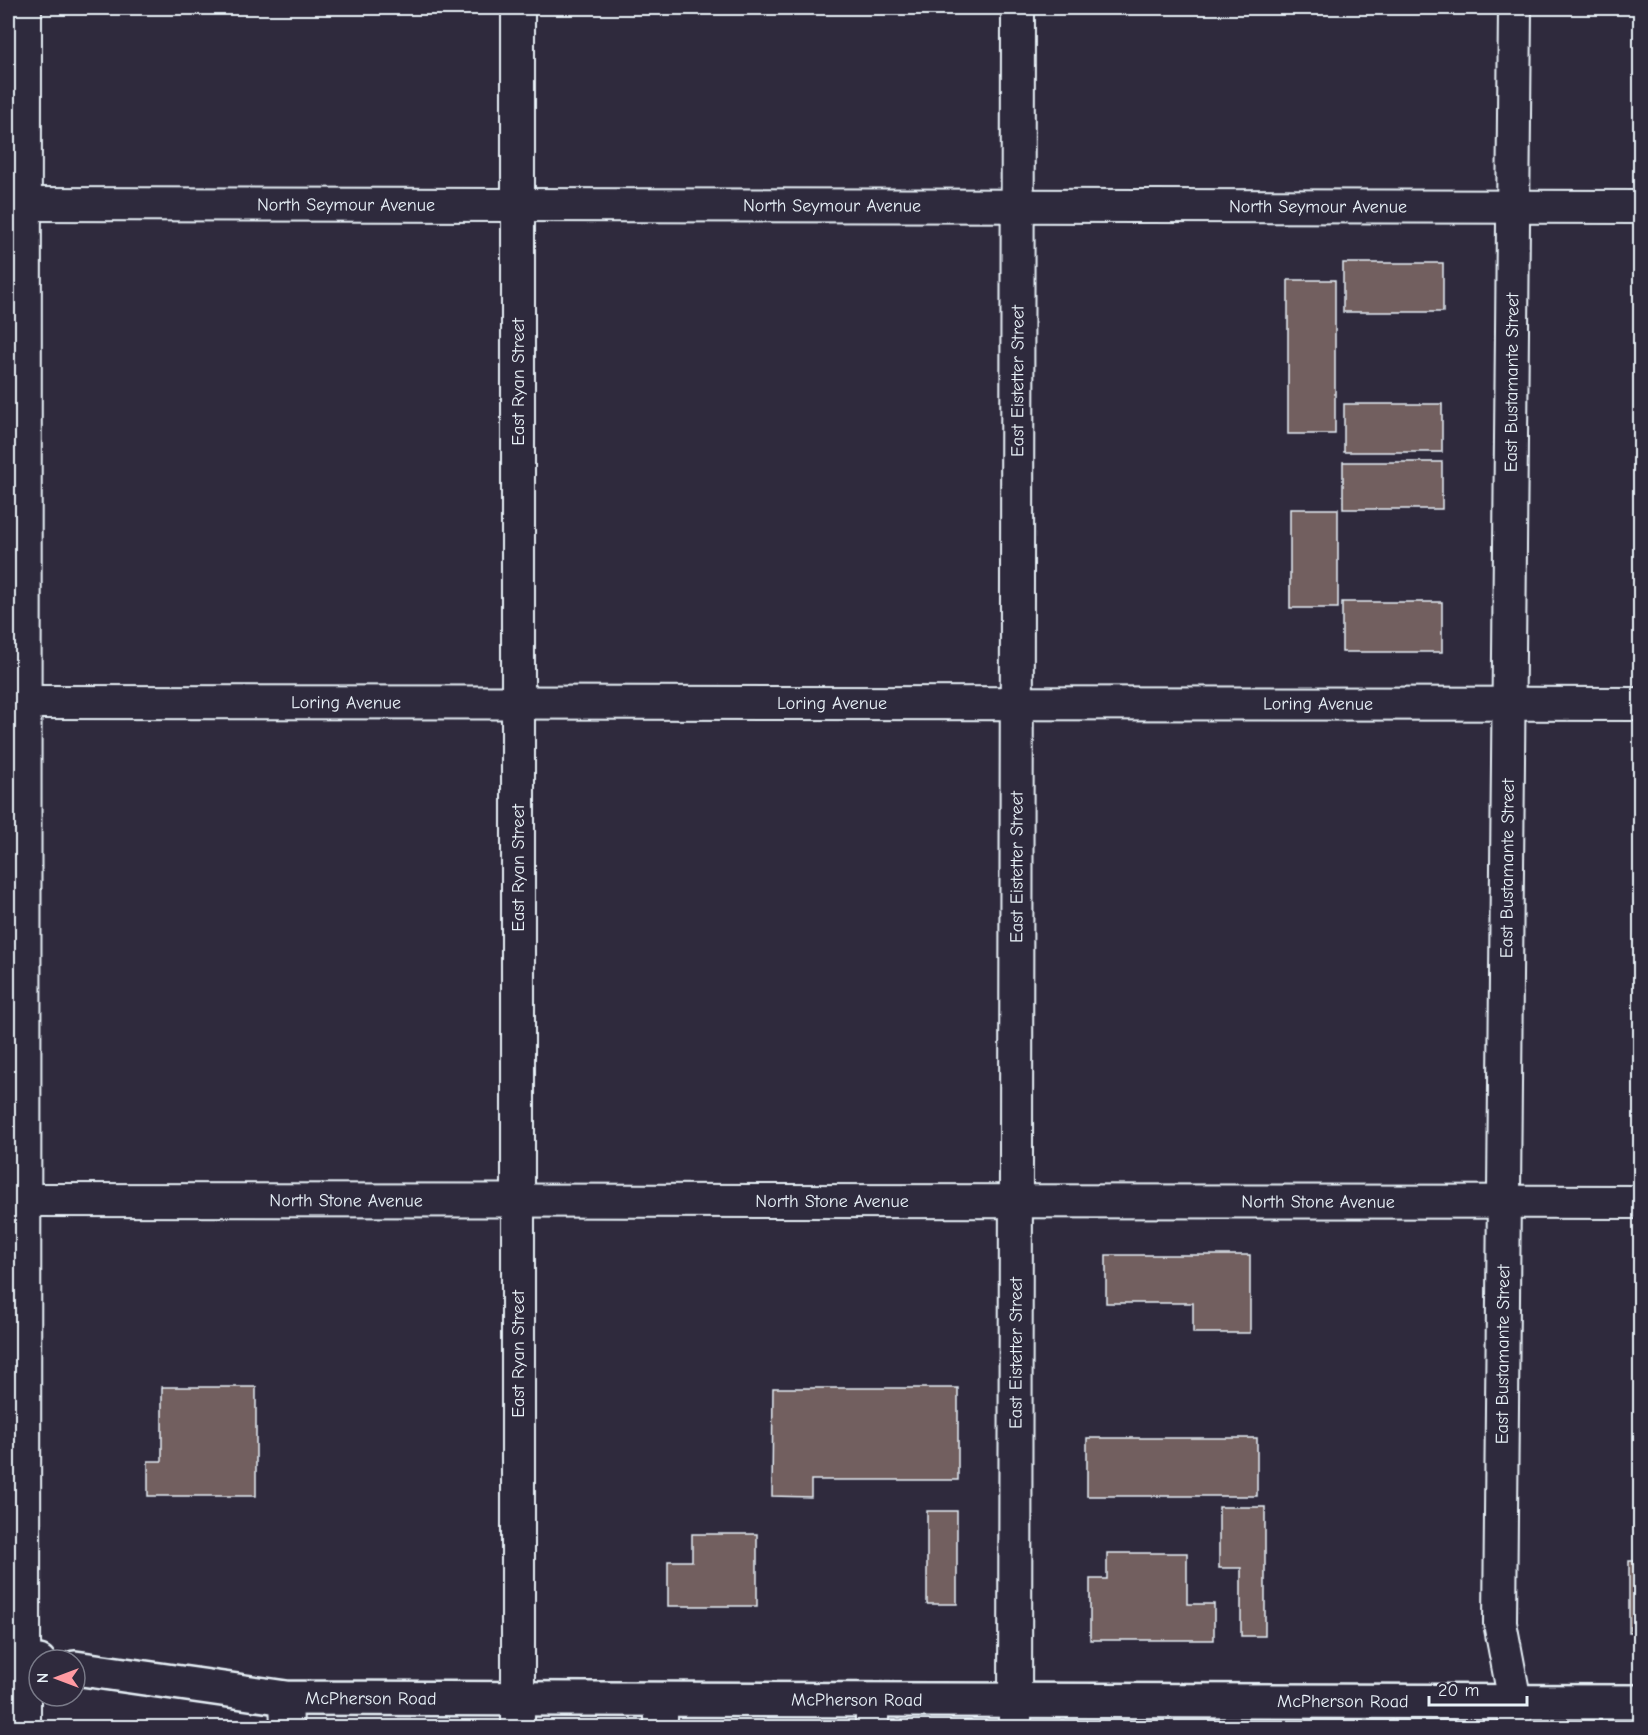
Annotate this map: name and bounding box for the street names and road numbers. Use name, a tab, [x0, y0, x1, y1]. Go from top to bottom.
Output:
street label: North Seymour Avenue	[257, 194, 435, 215]
street label: North Seymour Avenue	[743, 195, 921, 216]
street label: North Seymour Avenue	[1229, 196, 1407, 217]
street label: East Bustamante Street	[1500, 292, 1523, 472]
street label: East Eistetter Street	[1007, 304, 1028, 457]
street label: East Ryan Street	[508, 317, 529, 446]
street label: Loring Avenue	[291, 692, 401, 713]
street label: Loring Avenue	[777, 692, 887, 714]
street label: Loring Avenue	[1263, 693, 1373, 714]
street label: East Bustamante Street	[1496, 778, 1518, 958]
street label: East Eistetter Street	[1006, 790, 1027, 943]
street label: East Ryan Street	[508, 803, 529, 932]
street label: North Stone Avenue	[269, 1190, 423, 1211]
street label: North Stone Avenue	[755, 1190, 909, 1212]
street label: North Stone Avenue	[1241, 1191, 1395, 1212]
street label: East Bustamante Street	[1491, 1264, 1514, 1444]
street label: East Eistetter Street	[1005, 1276, 1026, 1429]
street label: East Ryan Street	[508, 1289, 529, 1418]
street label: McPherson Road	[305, 1688, 437, 1709]
street label: McPherson Road	[791, 1689, 923, 1710]
street label: McPherson Road	[1277, 1690, 1409, 1712]

